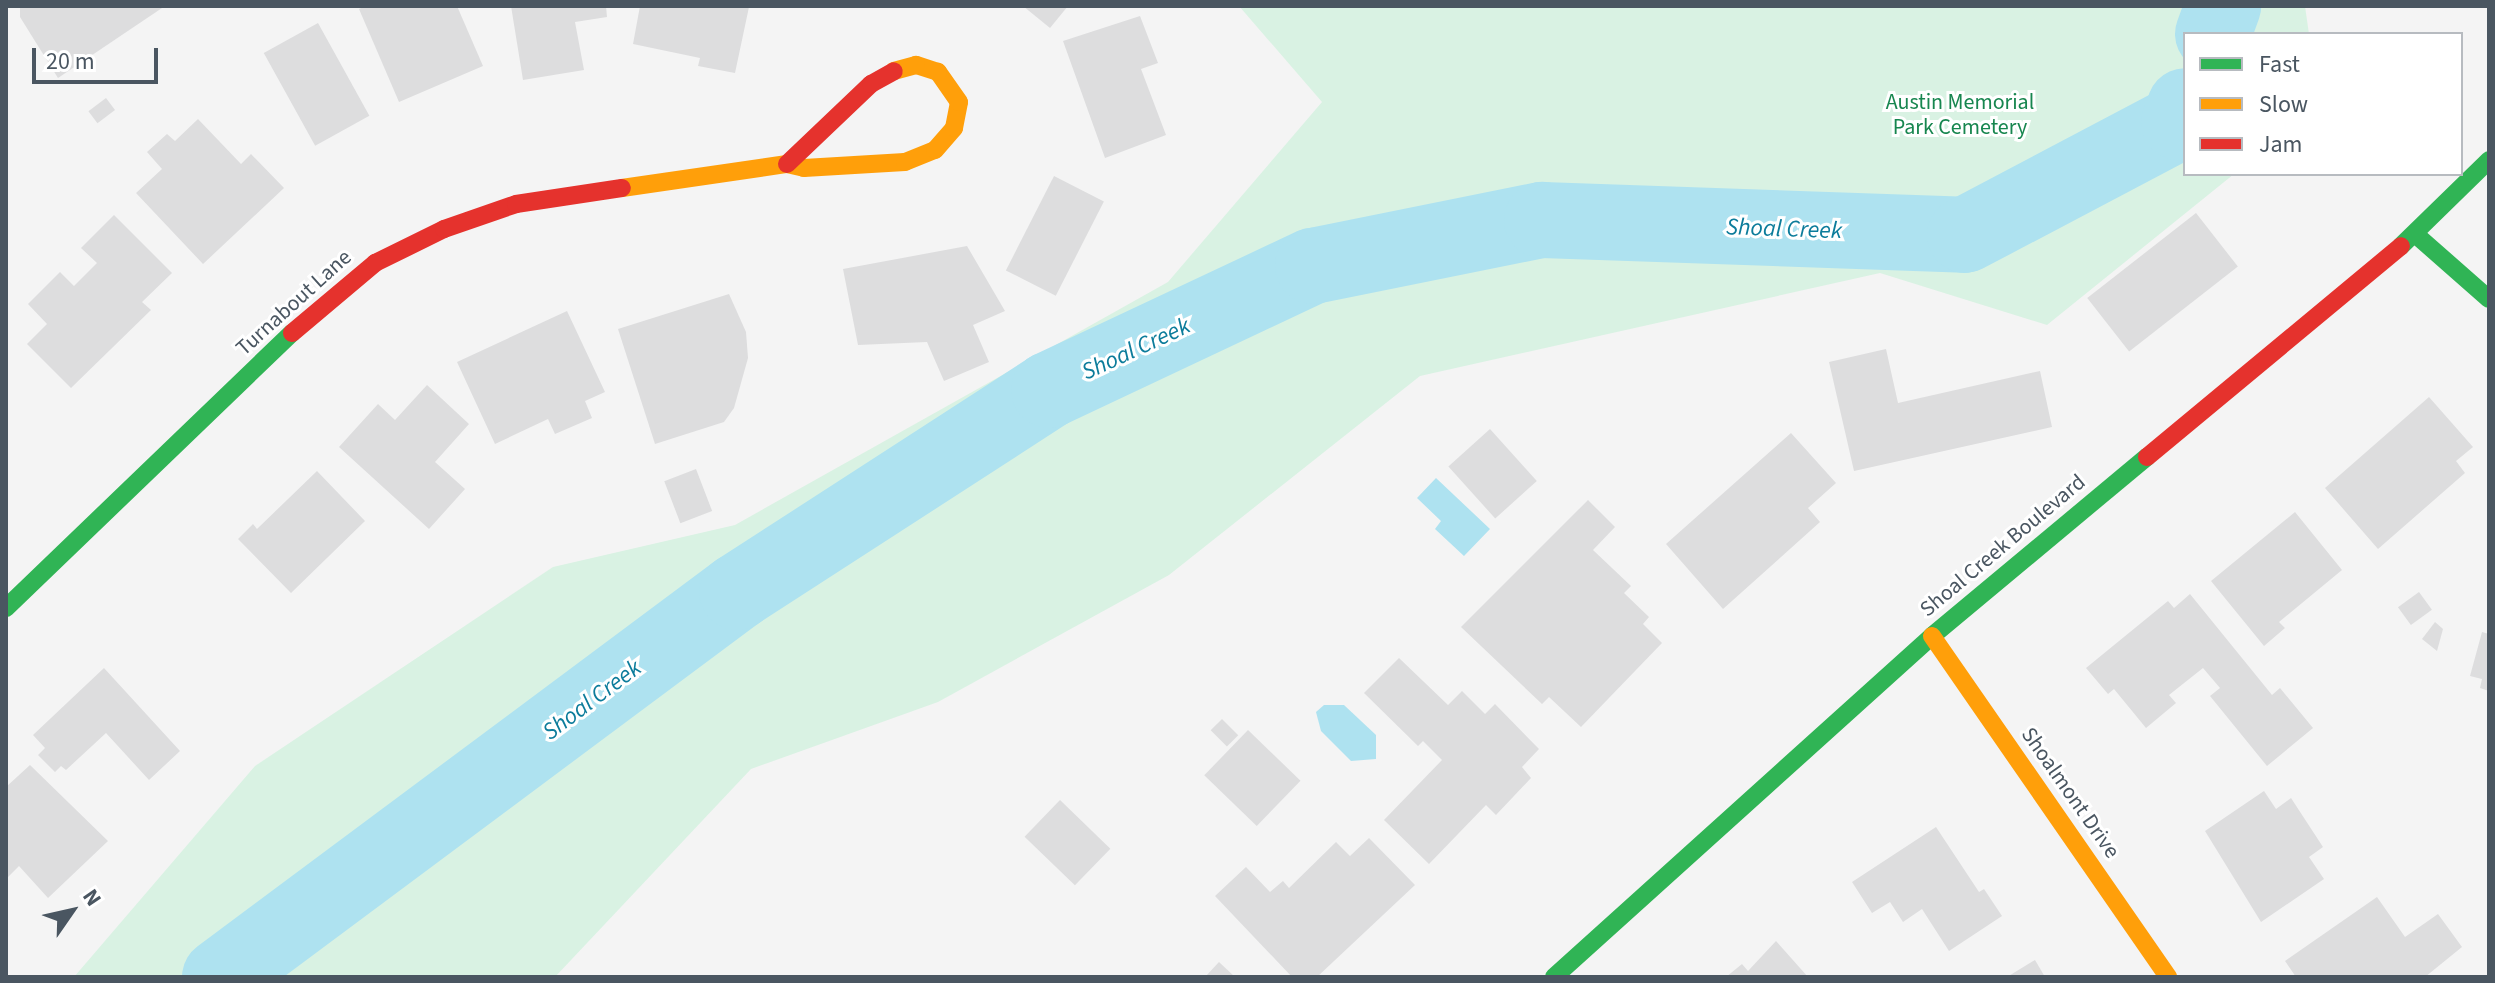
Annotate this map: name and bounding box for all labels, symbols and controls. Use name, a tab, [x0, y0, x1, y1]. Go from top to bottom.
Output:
scale bar	[36, 32, 162, 82]
legend	[2183, 32, 2463, 176]
text: 20 m	[46, 44, 95, 79]
text: Fast	[2259, 47, 2300, 82]
text: Slow	[2259, 87, 2308, 122]
park label: Austin Memorial Park Cemetery	[1886, 89, 2034, 140]
text: Jam	[2259, 127, 2303, 162]
water label: Shoal Creek	[1725, 213, 1843, 245]
street label: Turnabout Lane	[231, 244, 357, 362]
water label: Shoal Creek	[1077, 311, 1195, 387]
street label: Shoal Creek Boulevard	[1915, 469, 2091, 623]
water label: Shoal Creek	[537, 654, 647, 746]
street label: Shoalmont Drive	[2015, 722, 2125, 864]
north arrow	[32, 871, 112, 951]
text: N	[75, 883, 109, 913]

